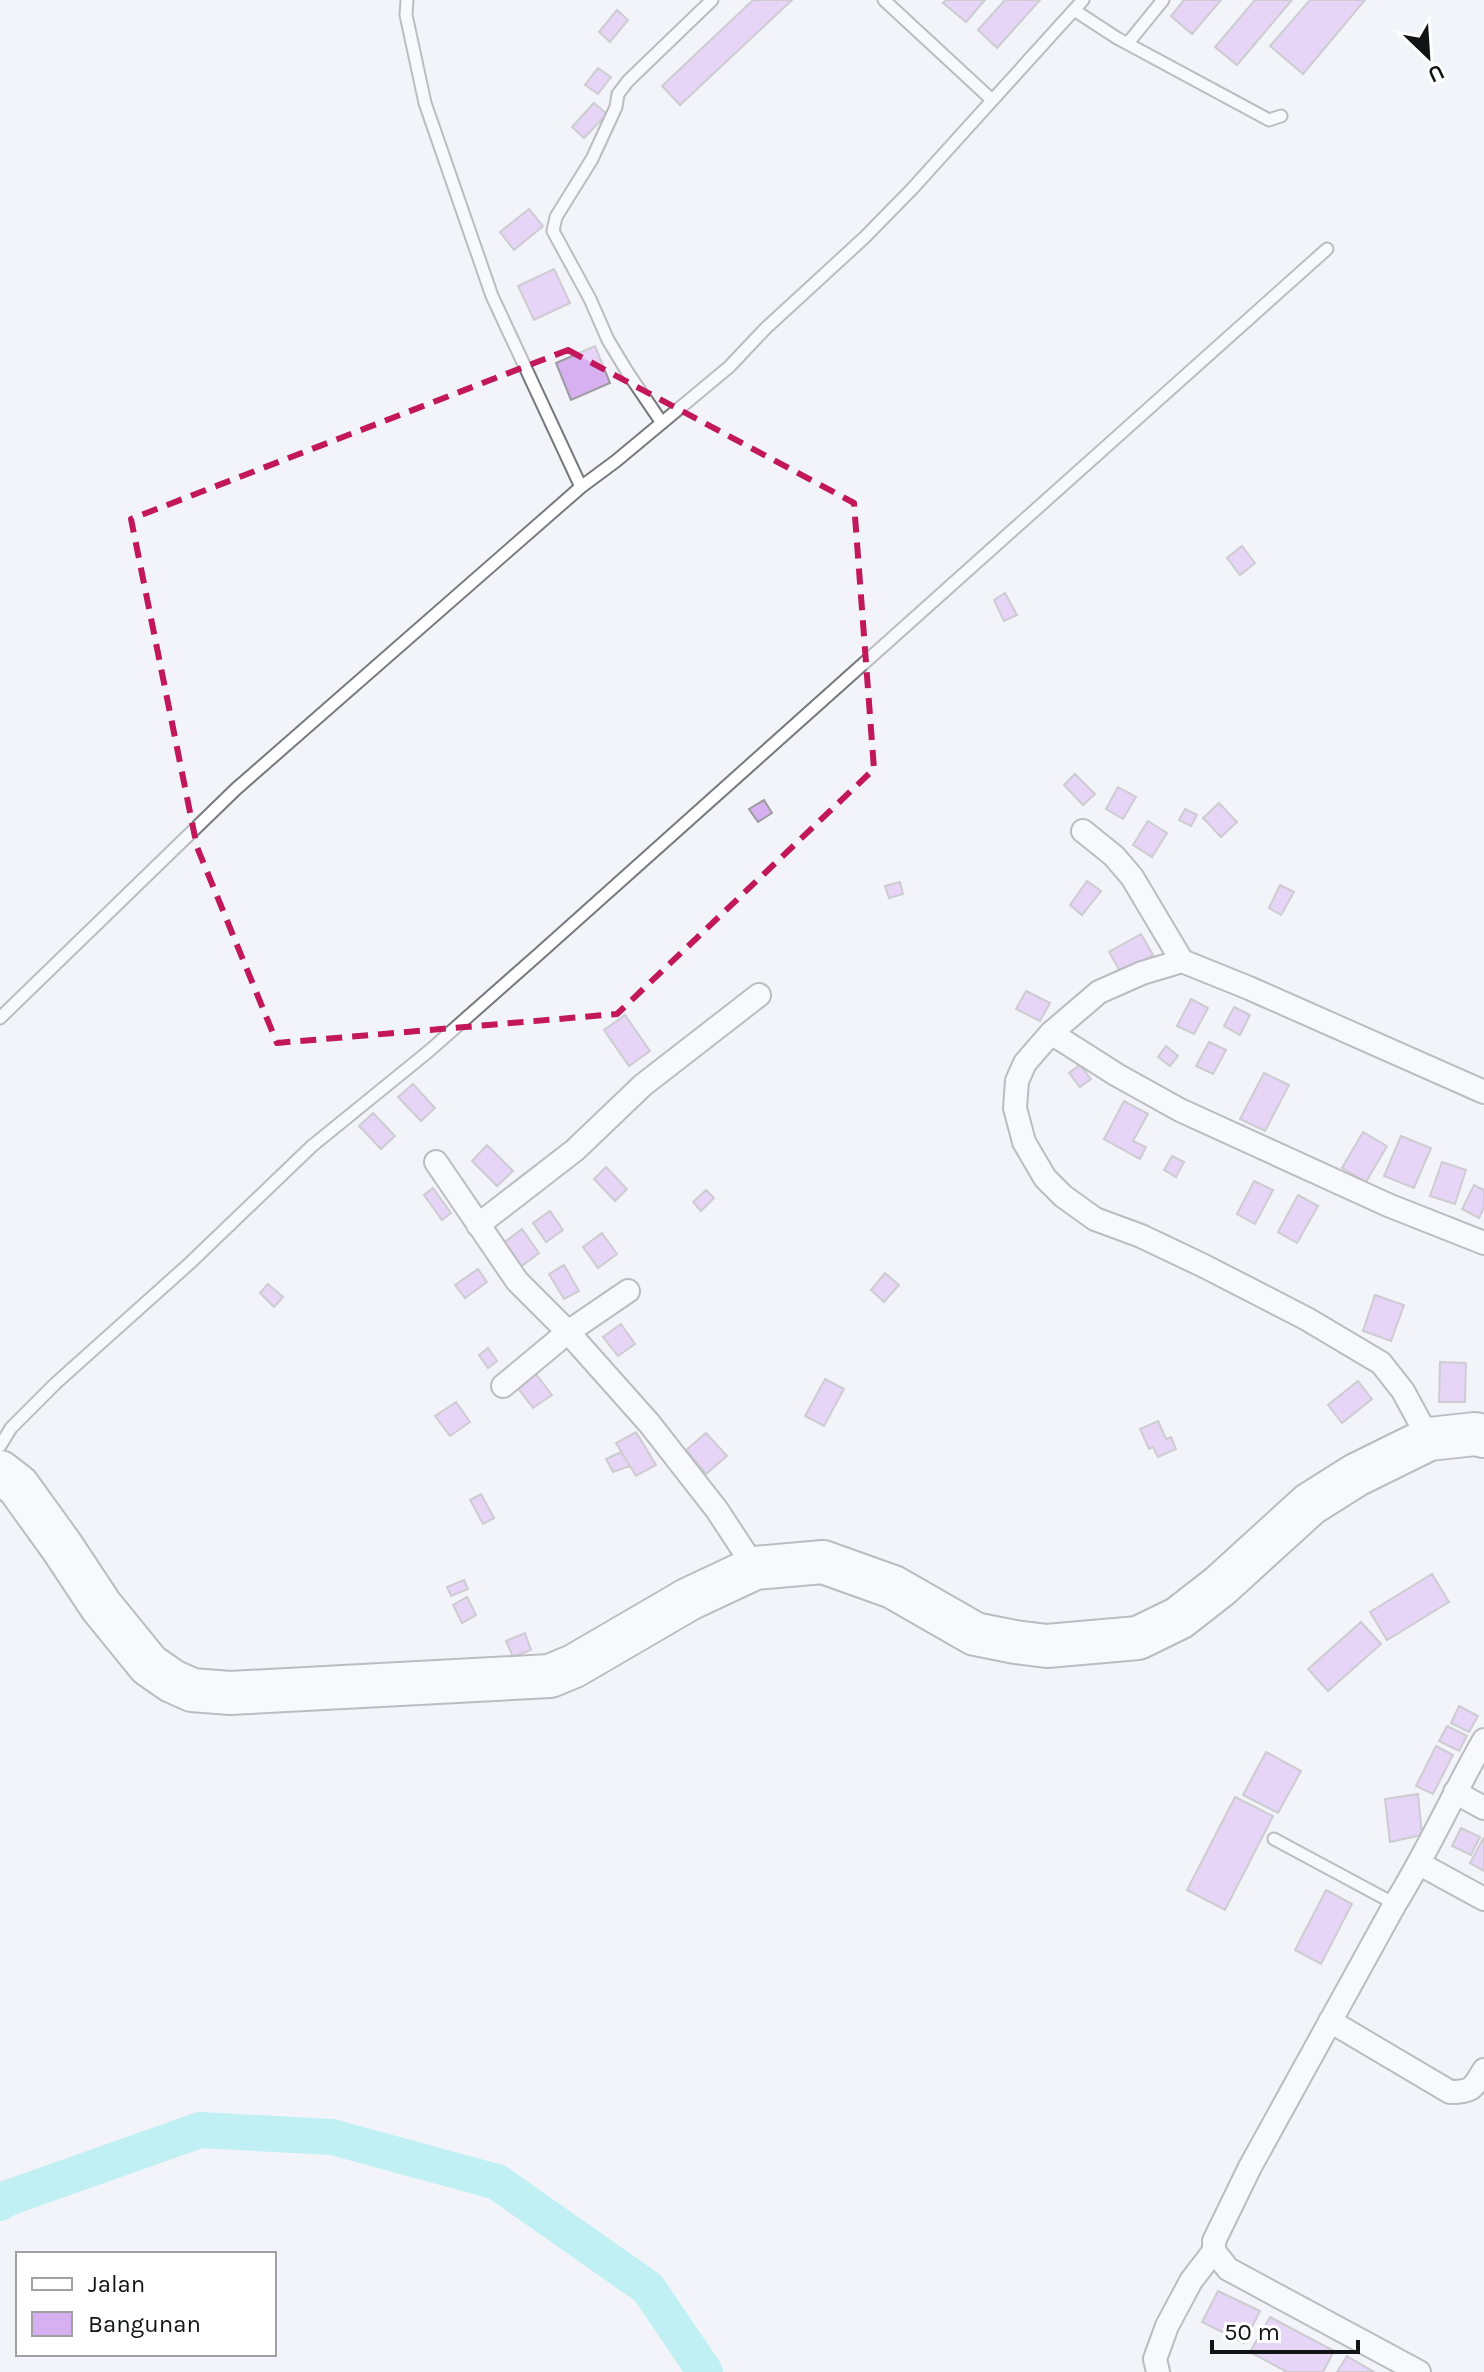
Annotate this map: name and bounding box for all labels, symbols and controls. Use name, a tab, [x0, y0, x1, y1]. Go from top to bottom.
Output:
north arrow	[1388, 16, 1468, 96]
text: U	[1424, 58, 1448, 88]
legend	[16, 2252, 276, 2356]
text: Jalan	[88, 2270, 145, 2298]
scale bar	[1212, 2304, 1358, 2354]
text: Bangunan	[88, 2310, 201, 2338]
text: 50 m	[1224, 2318, 1280, 2346]

